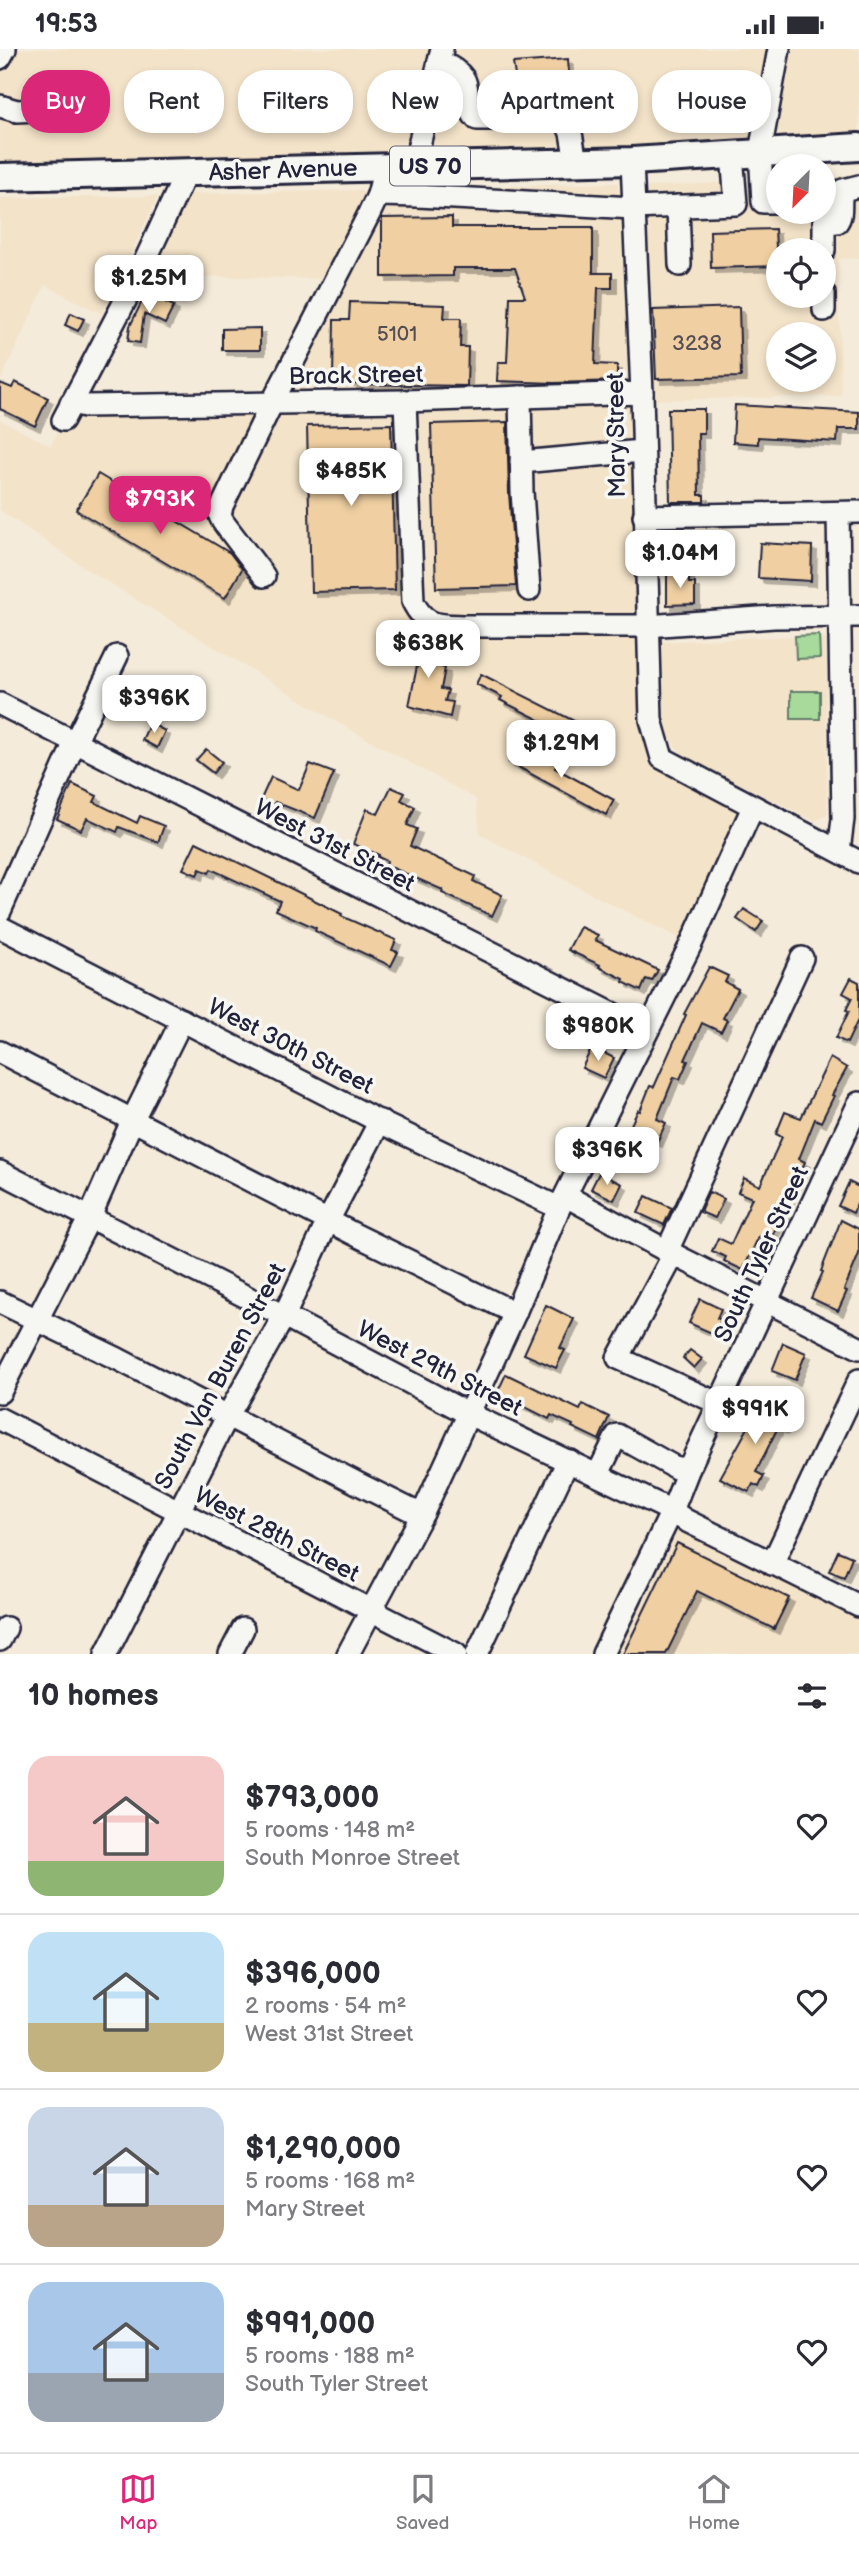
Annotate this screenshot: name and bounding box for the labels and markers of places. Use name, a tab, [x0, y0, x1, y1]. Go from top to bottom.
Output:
pin: $1.25M	[92, 255, 206, 315]
pin: $485K	[302, 449, 400, 508]
pin: $793K	[111, 477, 209, 536]
pin: $1.04M	[623, 531, 737, 590]
pin: $638K	[379, 621, 477, 680]
pin: $396K	[105, 675, 203, 735]
pin: $1.29M	[504, 721, 618, 780]
pin: $980K	[549, 1003, 647, 1063]
pin: $396K	[558, 1127, 656, 1187]
pin: $991K	[706, 1387, 804, 1446]

